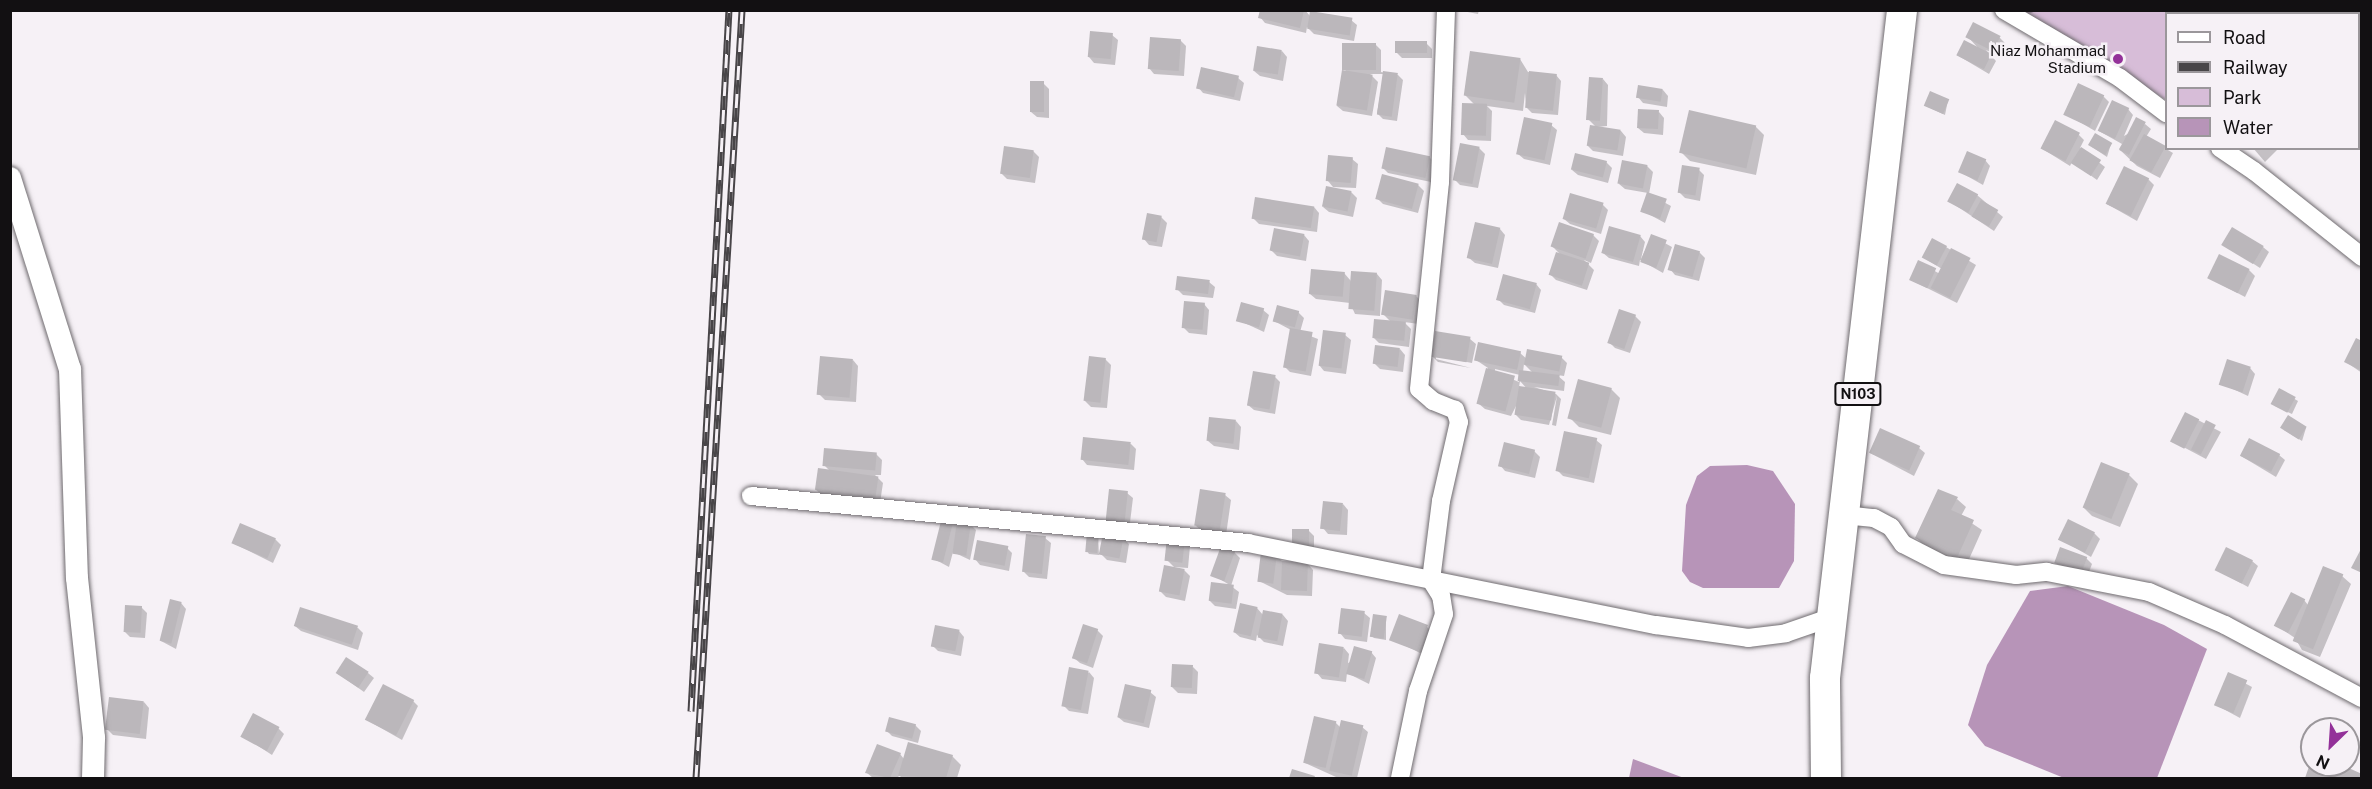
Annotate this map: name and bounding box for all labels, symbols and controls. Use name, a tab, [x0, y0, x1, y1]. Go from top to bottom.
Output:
legend	[2165, 12, 2360, 150]
text: Road	[2223, 27, 2266, 48]
place label: Niaz Mohammad Stadium	[1990, 41, 2106, 76]
marker: Niaz Mohammad Stadium	[2111, 52, 2125, 66]
text: Railway	[2223, 57, 2288, 78]
text: Park	[2223, 87, 2261, 108]
text: Water	[2223, 117, 2273, 138]
road number: N103	[1834, 383, 1882, 405]
north arrow	[2300, 717, 2360, 777]
text: N	[2313, 751, 2333, 773]

